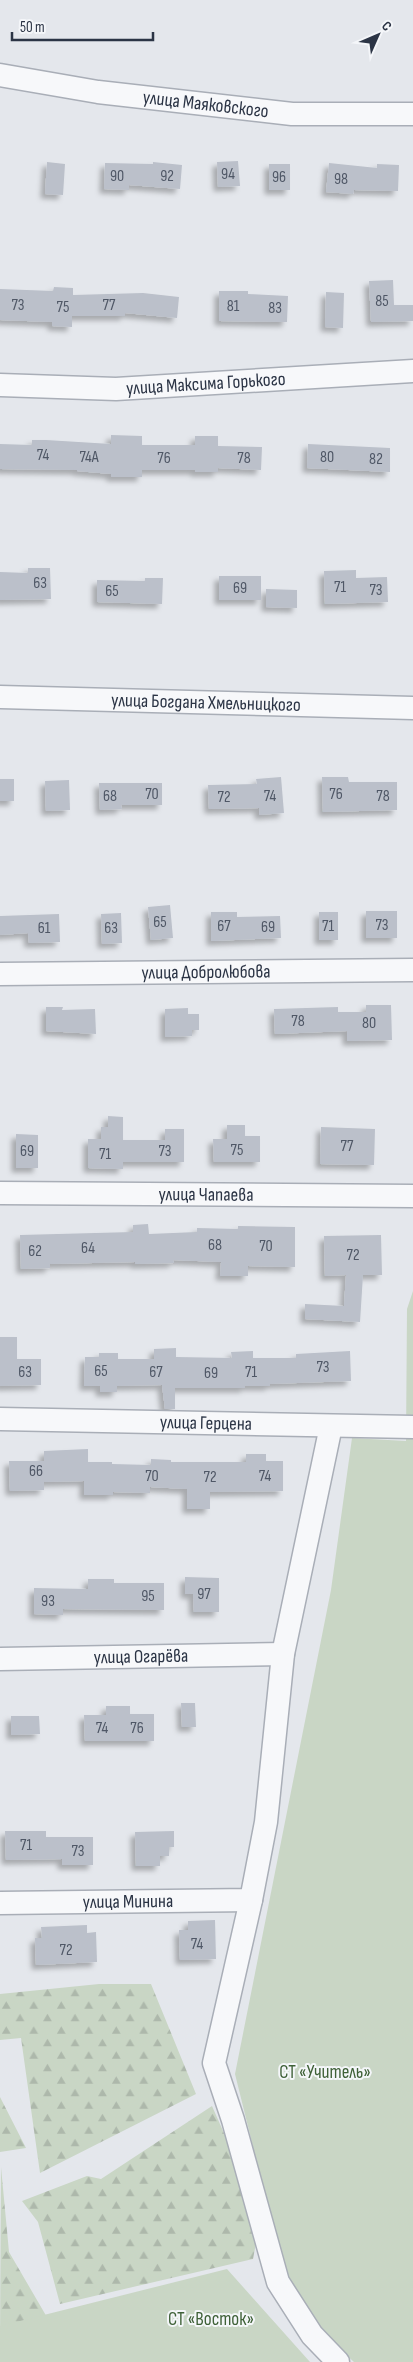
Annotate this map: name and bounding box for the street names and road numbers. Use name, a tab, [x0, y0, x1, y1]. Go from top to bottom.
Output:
street label: улица Маяковского	[142, 86, 270, 123]
street label: улица Максима Горького	[125, 367, 286, 400]
street label: улица Богдана Хмельницкого	[111, 688, 301, 717]
street label: улица Добролюбова	[141, 960, 271, 984]
street label: улица Чапаева	[158, 1183, 254, 1206]
street label: улица Герцена	[160, 1411, 252, 1435]
street label: улица Огарёва	[93, 1644, 188, 1669]
street label: улица Минина	[83, 1889, 173, 1914]

